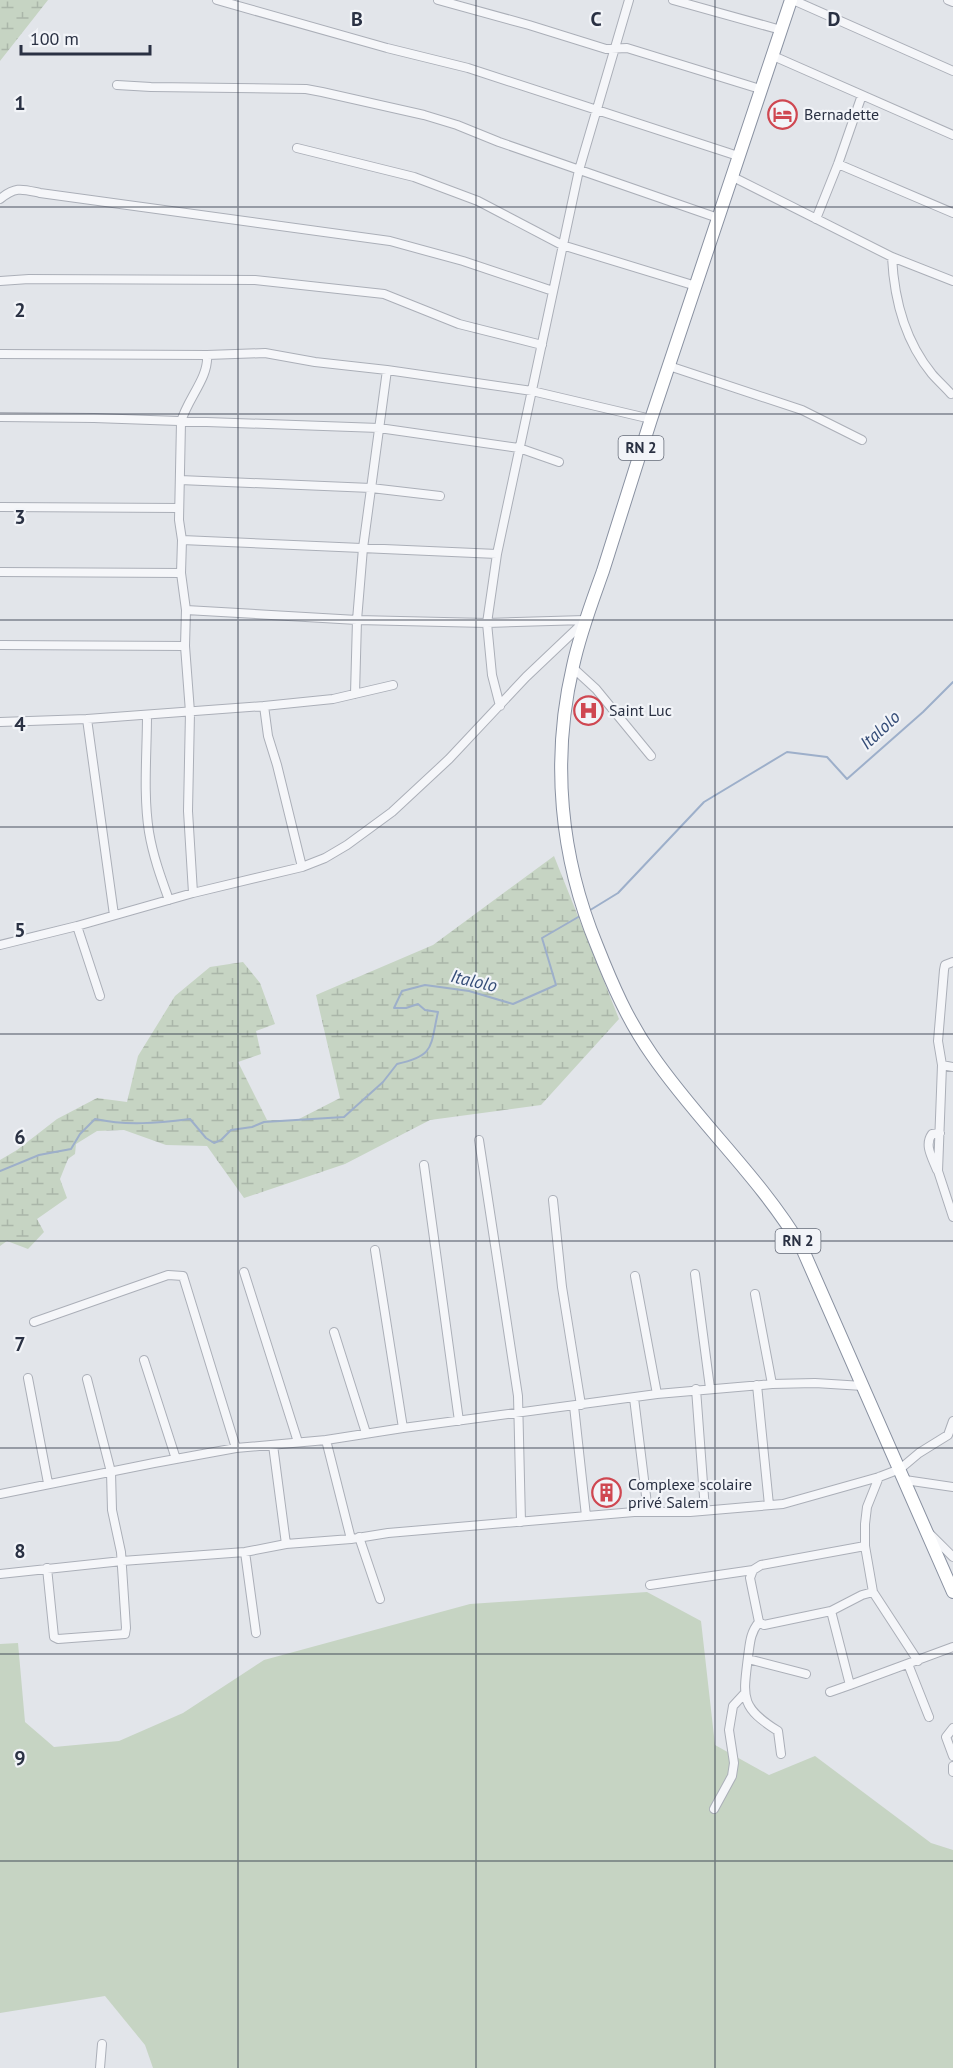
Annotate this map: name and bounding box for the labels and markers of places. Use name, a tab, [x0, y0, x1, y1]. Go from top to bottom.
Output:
hotel icon: Bernadette	[767, 98, 799, 130]
place label: Bernadette	[804, 104, 879, 124]
hospital icon: Saint Luc	[572, 694, 604, 726]
place label: Saint Luc	[609, 700, 672, 720]
place label: Complexe scolaire privé Salem	[628, 1474, 752, 1512]
building icon: Complexe scolaire privé Salem	[591, 1477, 623, 1509]

